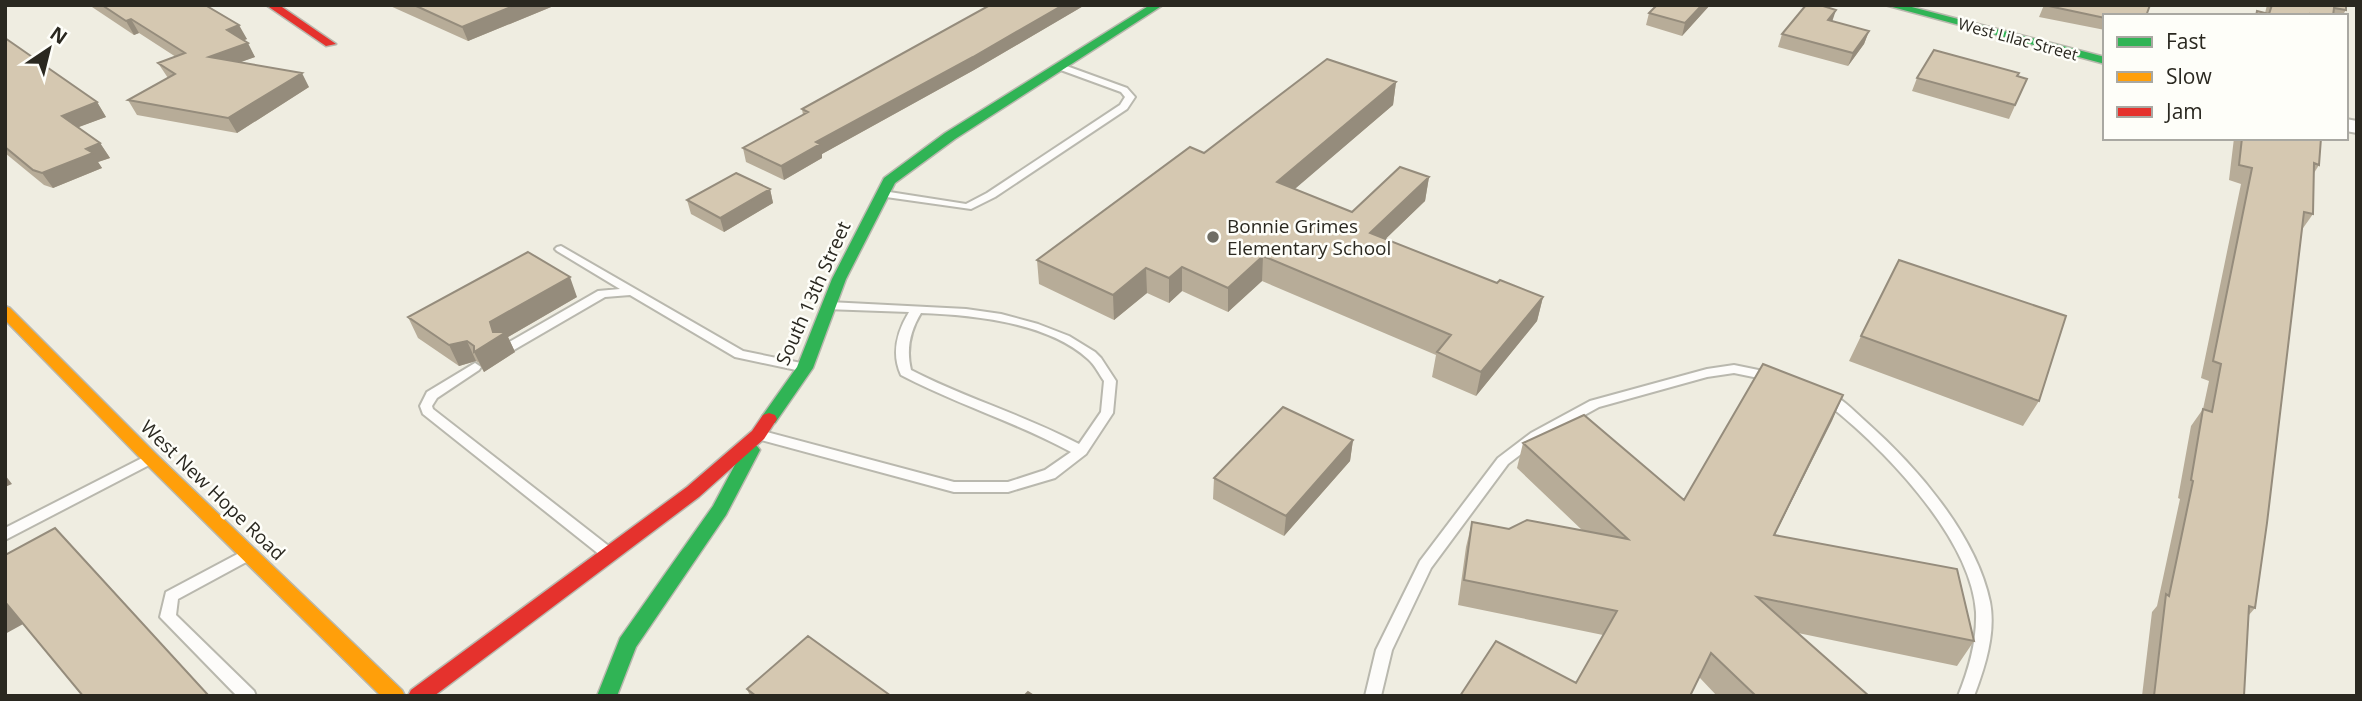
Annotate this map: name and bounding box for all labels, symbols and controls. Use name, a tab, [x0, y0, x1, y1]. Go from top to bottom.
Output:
street label: West Lilac Street	[1956, 12, 2081, 66]
north arrow	[14, 14, 84, 84]
legend	[2103, 14, 2348, 140]
text: N	[45, 20, 73, 50]
text: Fast	[2166, 27, 2206, 55]
text: Slow	[2166, 62, 2212, 90]
text: Jam	[2164, 97, 2203, 125]
place label: Bonnie Grimes Elementary School	[1227, 213, 1391, 261]
street label: South 13th Street	[770, 217, 856, 369]
marker: Bonnie Grimes Elementary School	[1205, 229, 1221, 245]
street label: West New Hope Road	[135, 414, 291, 566]

